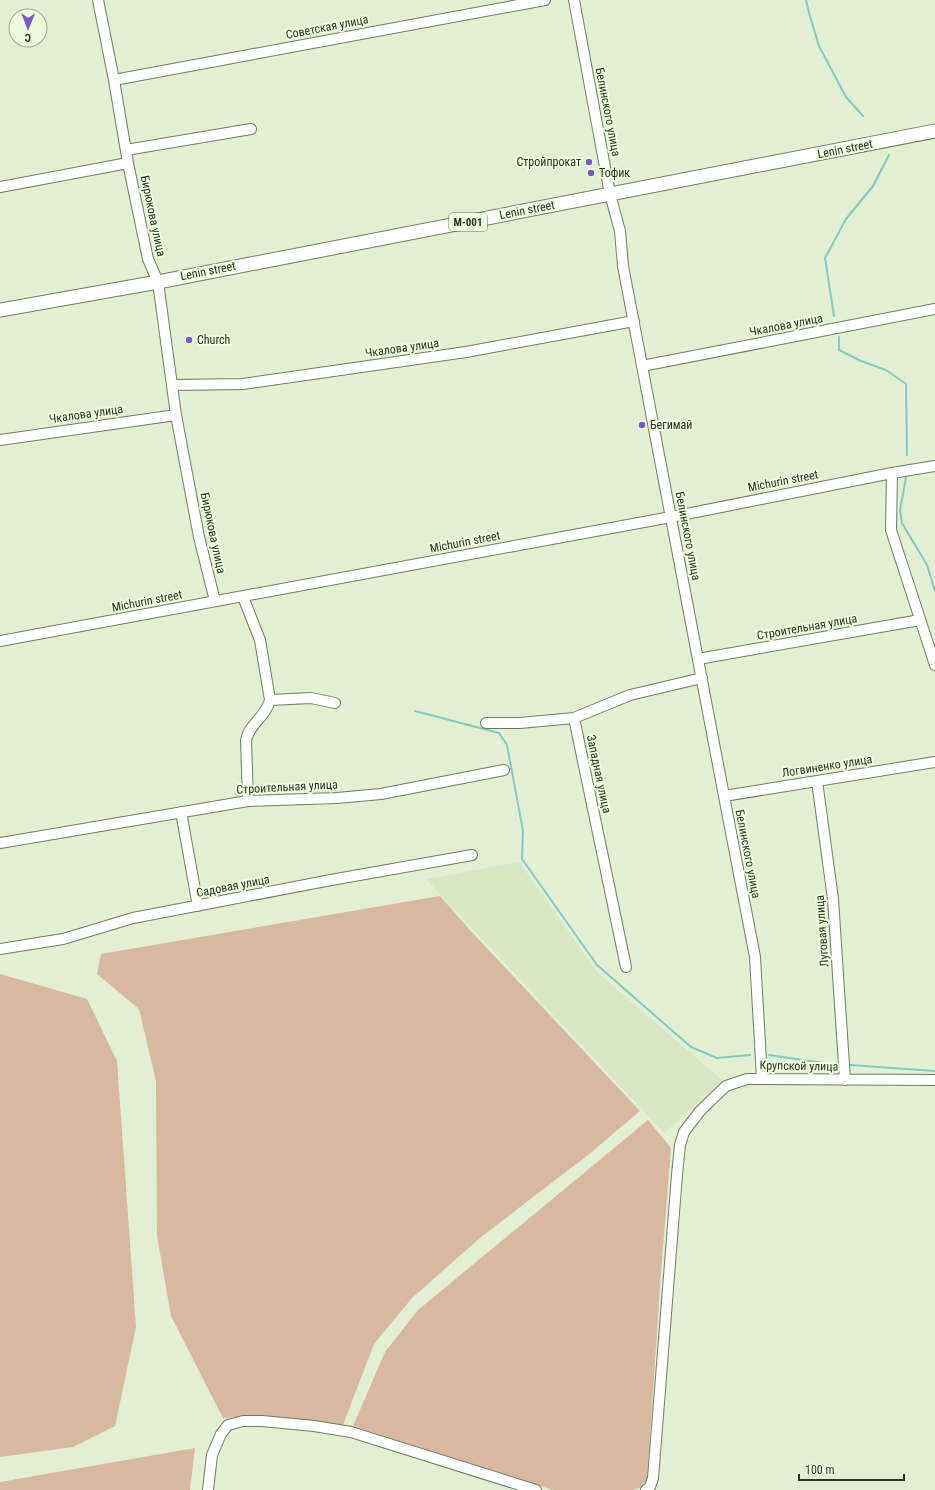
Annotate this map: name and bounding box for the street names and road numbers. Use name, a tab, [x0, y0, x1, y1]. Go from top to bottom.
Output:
street label: Советская улица	[285, 12, 370, 42]
street label: Белинского улица	[593, 67, 623, 158]
street label: Lenin street	[816, 137, 874, 161]
street label: Бирюкова улица	[138, 174, 168, 258]
street label: Lenin street	[498, 198, 556, 222]
road number: М-001	[449, 213, 487, 231]
street label: Lenin street	[179, 259, 237, 283]
street label: Чкалова улица	[748, 311, 824, 339]
street label: Чкалова улица	[364, 336, 440, 360]
street label: Чкалова улица	[48, 402, 124, 426]
street label: Michurin street	[747, 467, 820, 495]
street label: Бирюкова улица	[198, 491, 228, 575]
street label: Белинского улица	[673, 491, 703, 582]
street label: Michurin street	[429, 528, 502, 556]
street label: Michurin street	[111, 587, 184, 615]
street label: Строительная улица	[756, 611, 858, 643]
street label: Западная улица	[584, 734, 614, 815]
street label: Логвиненко улица	[781, 752, 873, 780]
street label: Строительная улица	[236, 777, 338, 797]
street label: Белинского улица	[733, 809, 763, 900]
street label: Садовая улица	[195, 872, 271, 900]
street label: Луговая улица	[812, 894, 831, 967]
street label: Крупской улица	[760, 1058, 839, 1074]

